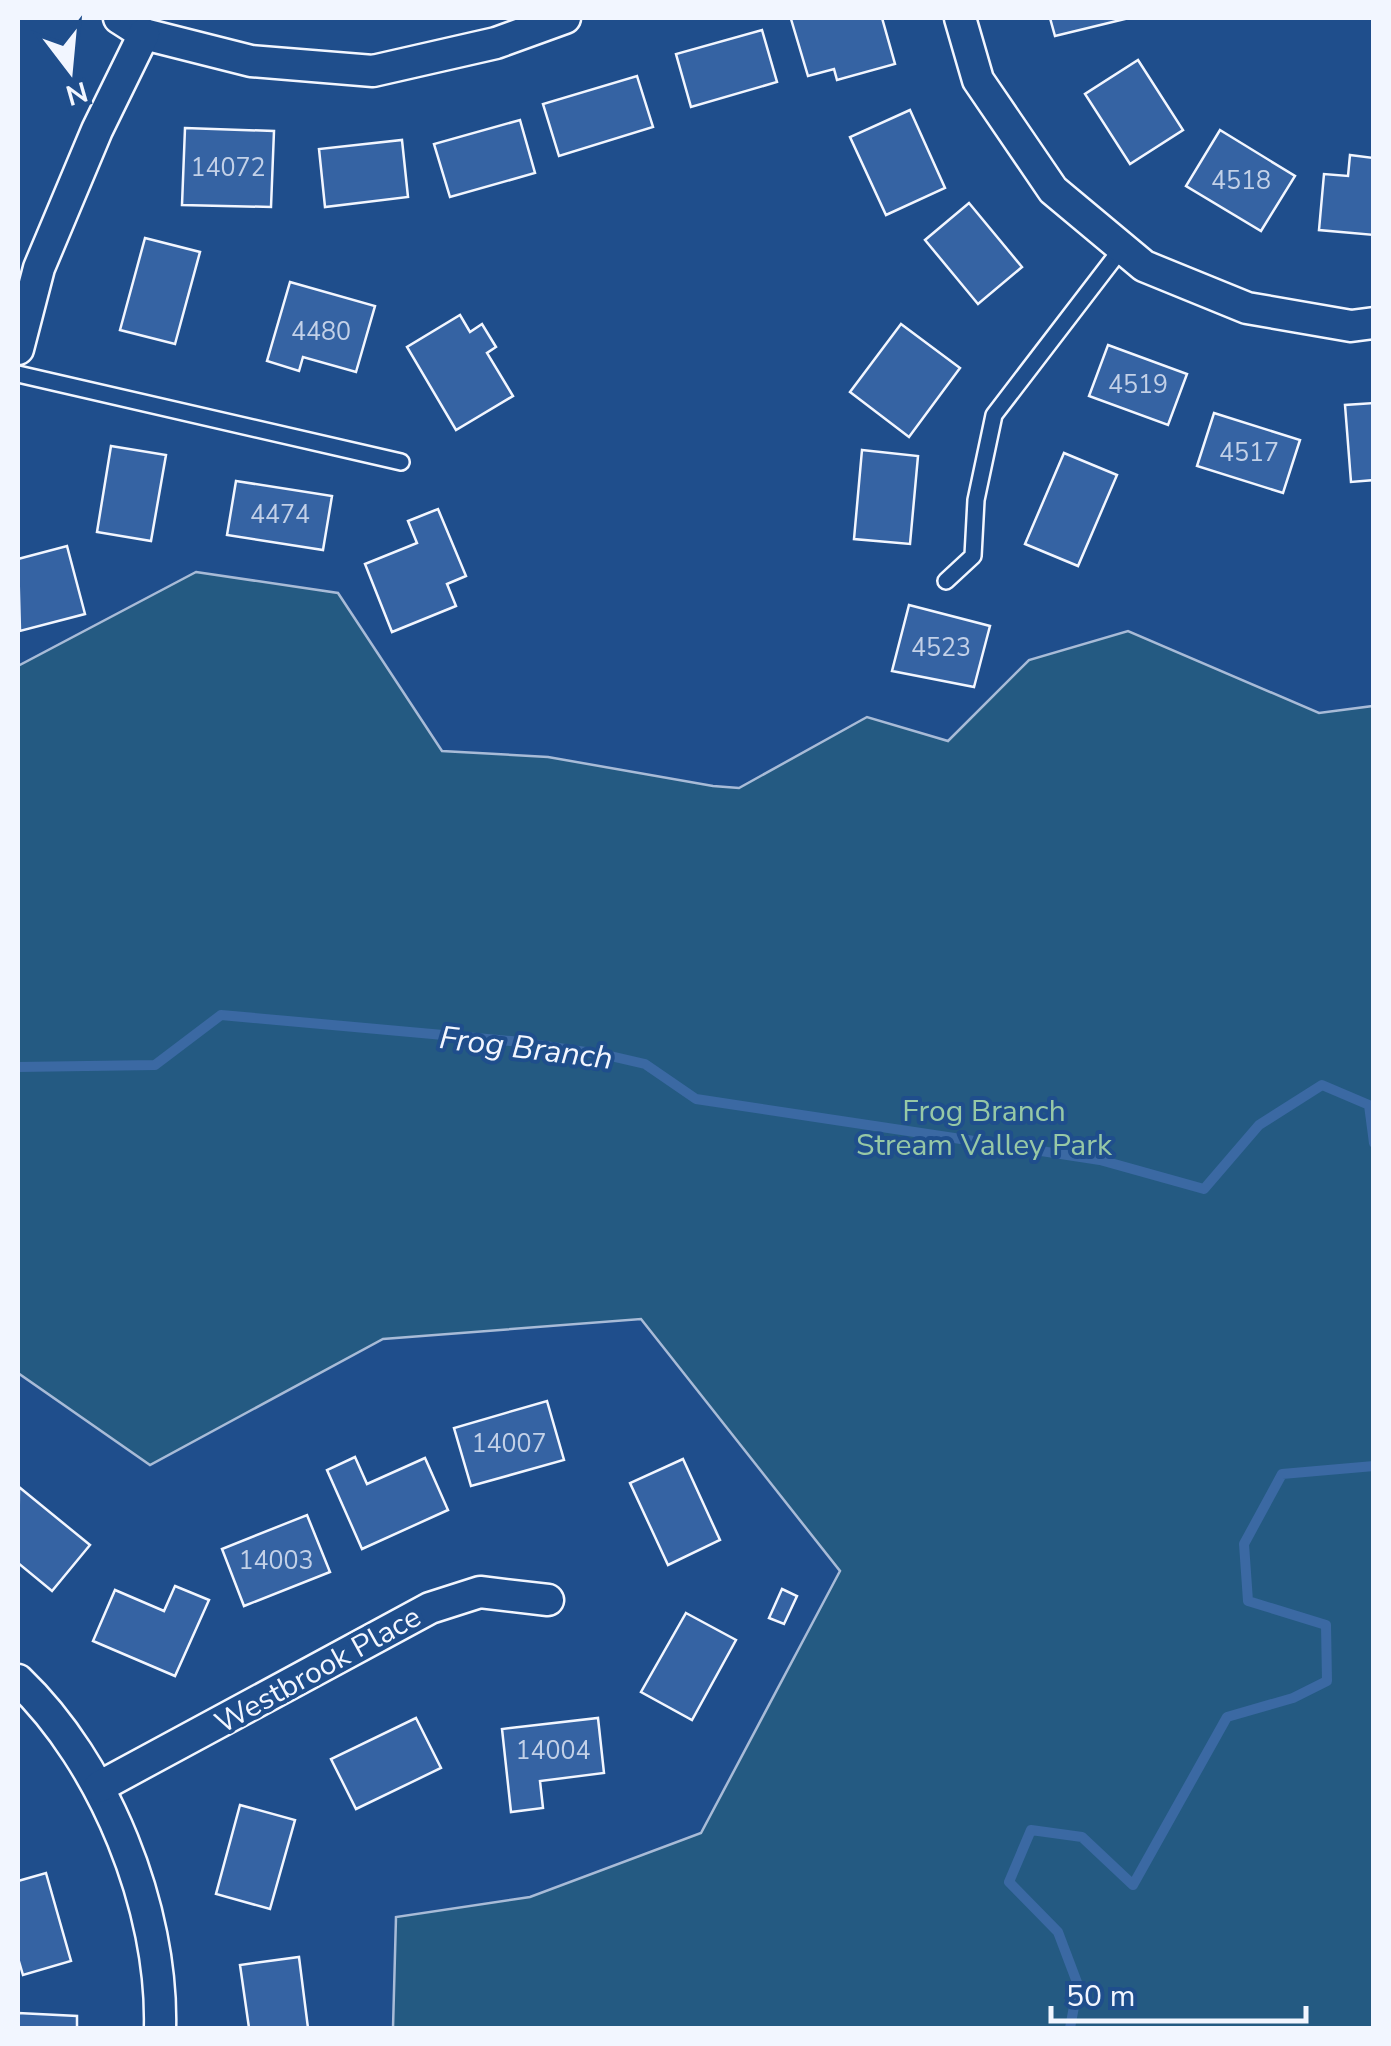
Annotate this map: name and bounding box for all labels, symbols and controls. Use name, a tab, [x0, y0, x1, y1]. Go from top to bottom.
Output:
north arrow	[20, 20, 120, 120]
text: N	[61, 72, 92, 114]
house number: 14072	[190, 151, 266, 185]
house number: 4518	[1211, 164, 1271, 198]
house number: 4480	[291, 315, 351, 349]
house number: 4519	[1108, 368, 1168, 402]
house number: 4517	[1219, 436, 1279, 470]
house number: 4474	[250, 498, 310, 532]
house number: 4523	[911, 631, 971, 665]
water label: Frog Branch	[437, 1016, 615, 1080]
park label: Frog Branch Stream Valley Park	[856, 1091, 1113, 1166]
house number: 14007	[471, 1427, 547, 1461]
house number: 14003	[238, 1544, 314, 1578]
street label: Westbrook Place	[208, 1596, 428, 1744]
house number: 14004	[515, 1734, 591, 1768]
scale bar	[1051, 1961, 1306, 2023]
text: 50 m	[1066, 1976, 1135, 2017]

